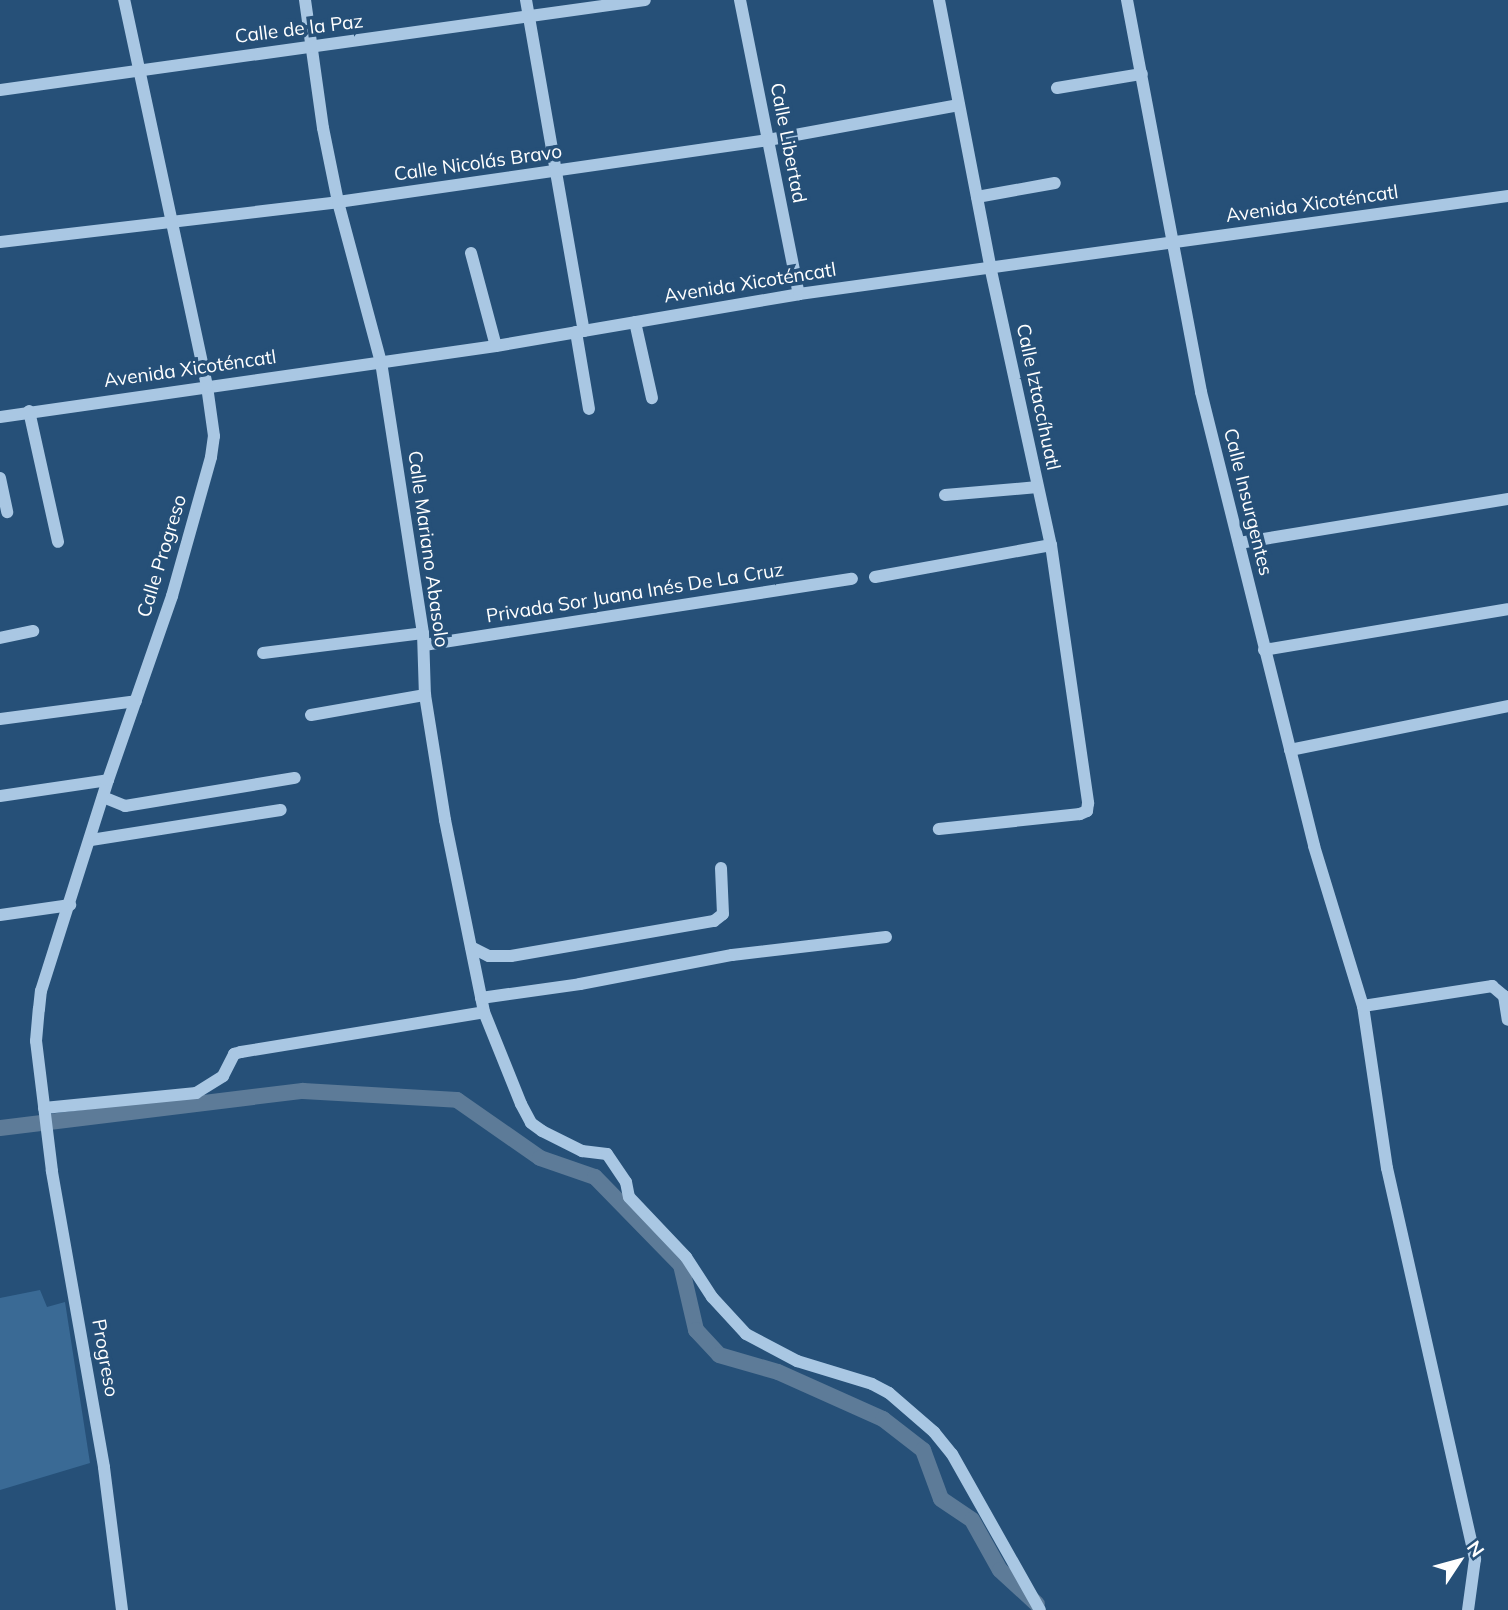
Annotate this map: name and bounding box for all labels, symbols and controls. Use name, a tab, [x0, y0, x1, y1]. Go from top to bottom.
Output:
street label: Calle de la Paz	[234, 10, 364, 48]
street label: Calle Libertad	[765, 81, 811, 205]
street label: Calle Nicolás Bravo	[393, 140, 563, 186]
street label: Avenida Xicoténcatl	[1224, 181, 1400, 227]
street label: Avenida Xicoténcatl	[662, 258, 838, 308]
street label: Calle Iztaccíhuatl	[1011, 322, 1065, 472]
street label: Avenida Xicoténcatl	[102, 346, 278, 392]
street label: Calle Insurgentes	[1219, 426, 1277, 578]
street label: Calle Mariano Abasolo	[403, 449, 453, 649]
street label: Calle Progreso	[133, 492, 191, 620]
street label: Privada Sor Juana Inés De La Cruz	[485, 558, 785, 628]
street label: Progreso	[87, 1317, 123, 1399]
north arrow	[1424, 1526, 1494, 1596]
text: N	[1462, 1536, 1490, 1562]

